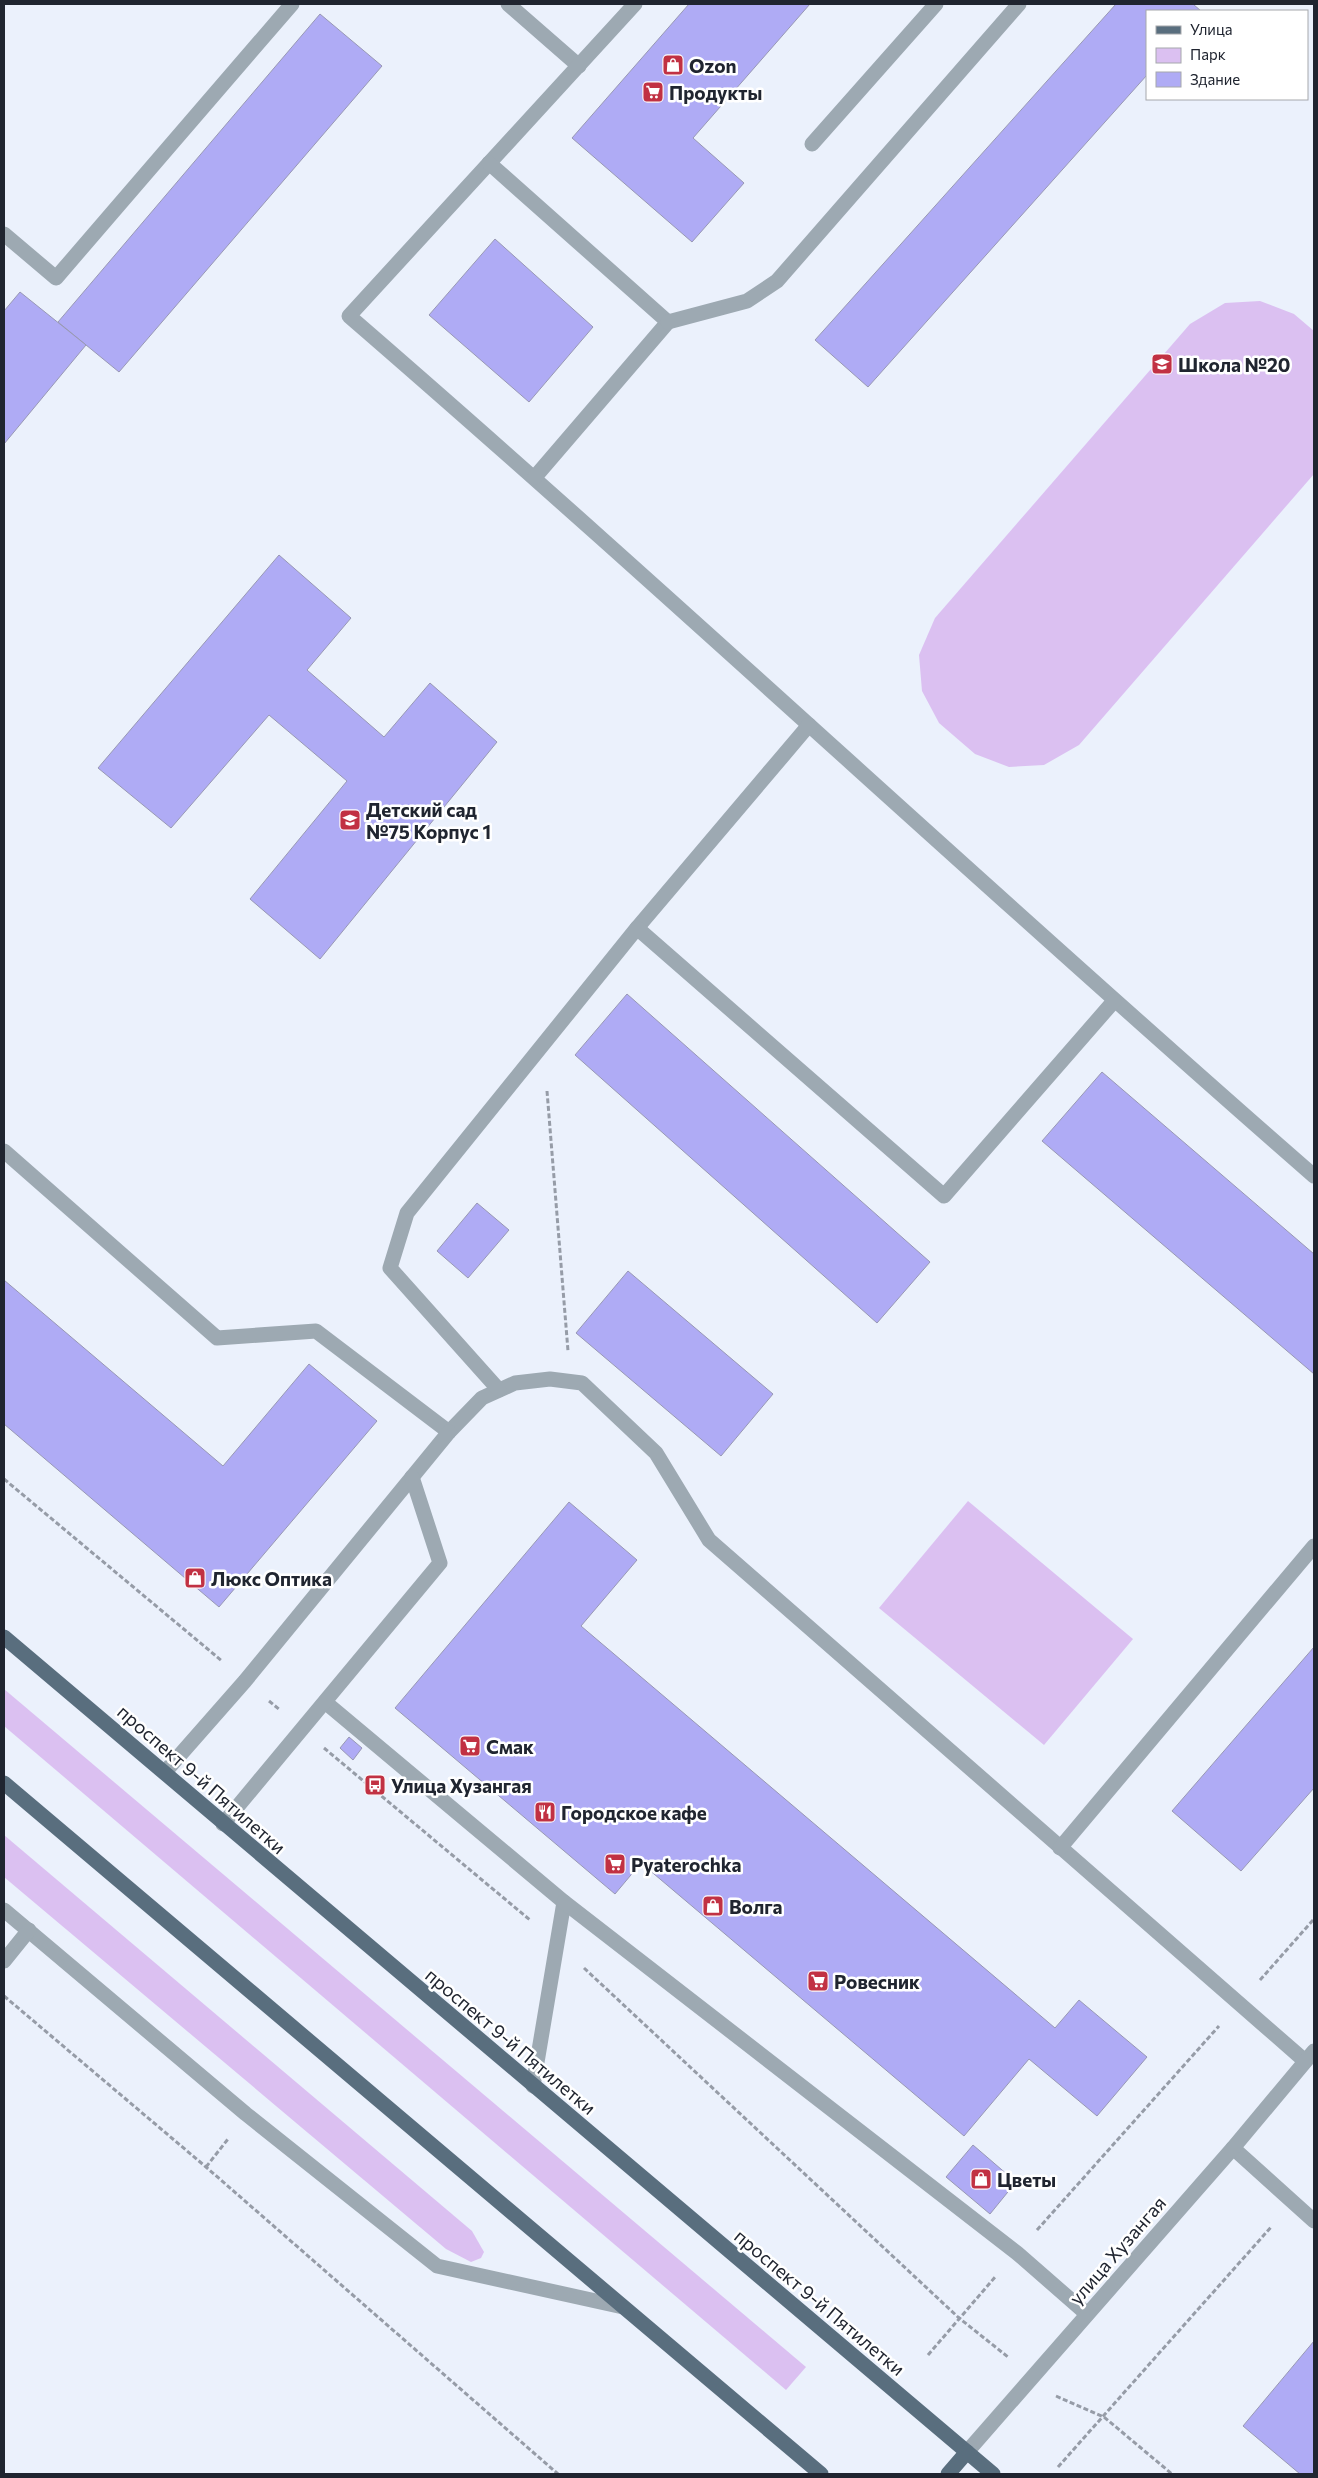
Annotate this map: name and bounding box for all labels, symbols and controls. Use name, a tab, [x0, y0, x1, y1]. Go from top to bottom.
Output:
legend	[1146, 10, 1308, 100]
text: Улица	[1190, 20, 1232, 38]
text: Парк	[1190, 45, 1226, 63]
shop icon: Ozon	[661, 53, 685, 77]
place label: Ozon	[689, 54, 737, 77]
text: Здание	[1190, 70, 1240, 88]
supermarket icon: Продукты	[641, 80, 665, 104]
place label: Продукты	[669, 81, 762, 104]
school or university icon: Школа №20	[1150, 352, 1174, 376]
place label: Школа №20	[1178, 353, 1290, 376]
place label: Детский сад №75 Корпус 1	[366, 798, 491, 843]
school or university icon: Детский сад №75 Корпус 1	[338, 808, 362, 832]
shop icon: Люкс Оптика	[183, 1566, 207, 1590]
place label: Люкс Оптика	[211, 1567, 332, 1590]
street label: проспект 9-й Пятилетки	[113, 1700, 291, 1858]
supermarket icon: Смак	[458, 1734, 482, 1758]
place label: Смак	[486, 1735, 534, 1758]
bus stop icon: Улица Хузангая	[363, 1773, 387, 1797]
place label: Улица Хузангая	[391, 1774, 532, 1797]
restaurant icon: Городское кафе	[533, 1800, 557, 1824]
place label: Городское кафе	[561, 1801, 707, 1824]
supermarket icon: Pyaterochka	[603, 1852, 627, 1876]
place label: Pyaterochka	[631, 1853, 742, 1876]
shop icon: Волга	[701, 1894, 725, 1918]
place label: Волга	[729, 1895, 783, 1918]
street label: проспект 9-й Пятилетки	[421, 1963, 601, 2119]
supermarket icon: Ровесник	[806, 1969, 830, 1993]
place label: Ровесник	[834, 1970, 920, 1993]
shop icon: Цветы	[969, 2167, 993, 2191]
place label: Цветы	[997, 2168, 1056, 2191]
street label: улица Хузангая	[1064, 2191, 1170, 2309]
street label: проспект 9-й Пятилетки	[730, 2224, 910, 2380]

